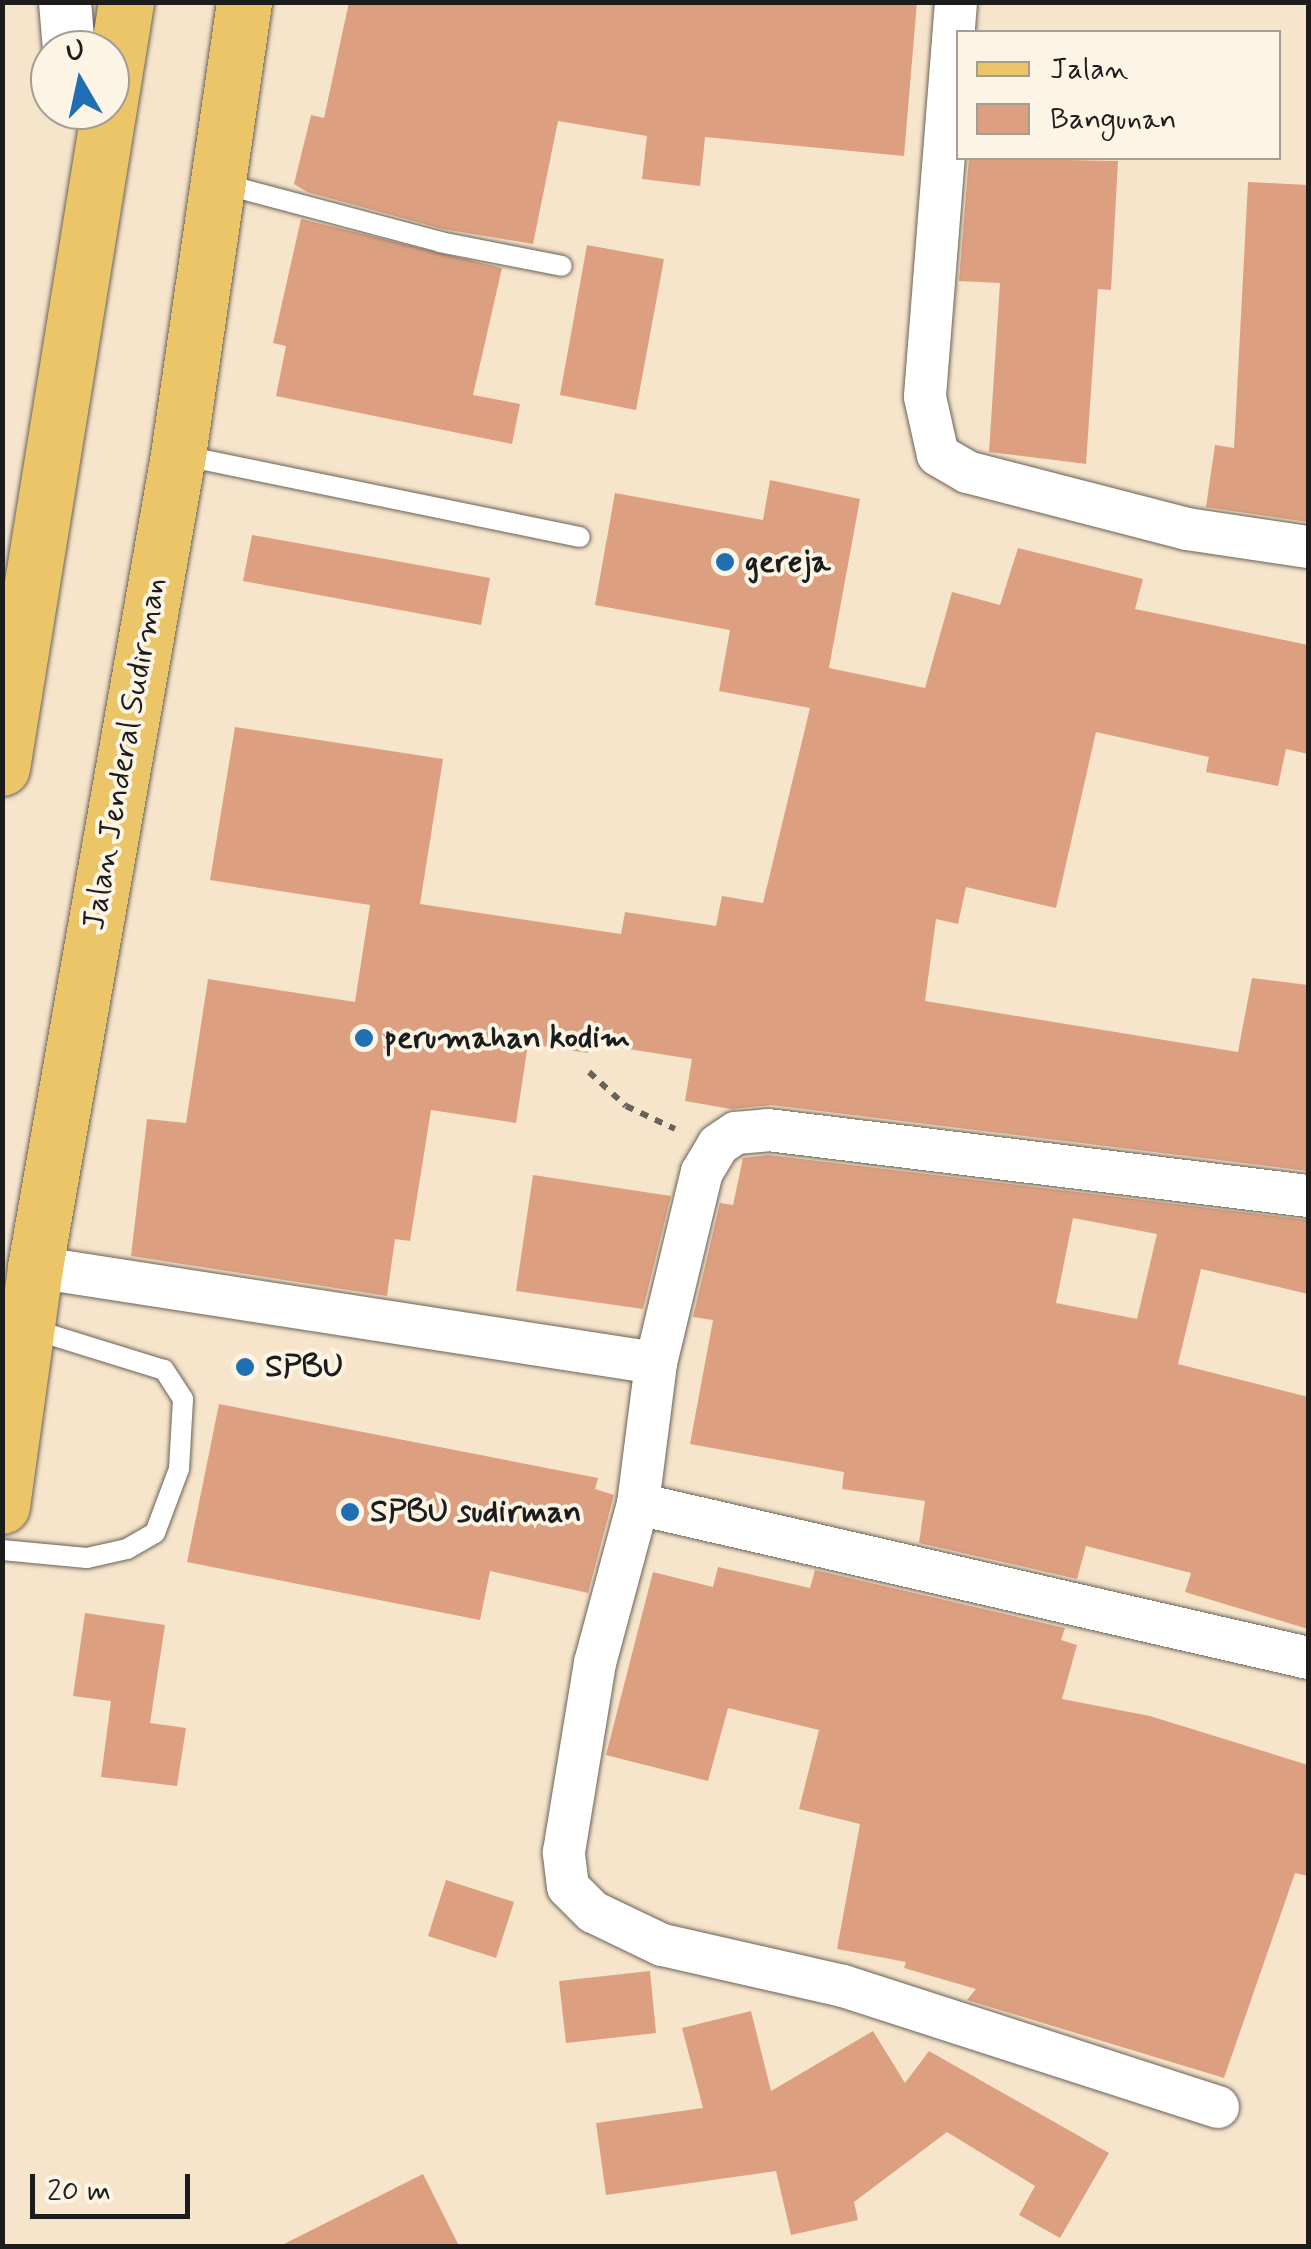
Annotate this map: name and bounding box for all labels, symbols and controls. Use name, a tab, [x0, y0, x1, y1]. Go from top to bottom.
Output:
north arrow	[30, 30, 130, 130]
legend	[956, 30, 1281, 160]
text: U	[64, 32, 87, 72]
text: Jalan	[1050, 50, 1128, 89]
text: Bangunan	[1050, 100, 1177, 139]
place label: gereja	[745, 543, 831, 581]
marker: gereja	[714, 551, 736, 573]
street label: Jalan Jenderal Sudirman	[75, 575, 175, 933]
place label: perumahan kodim	[384, 1019, 637, 1057]
marker: perumahan kodim	[353, 1027, 375, 1049]
place label: SPBU	[265, 1348, 344, 1386]
marker: SPBU	[234, 1356, 256, 1378]
place label: SPBU sudirman	[370, 1493, 588, 1531]
marker: SPBU sudirman	[339, 1501, 361, 1523]
scale bar	[35, 2154, 195, 2216]
text: 20 m	[47, 2172, 111, 2211]

